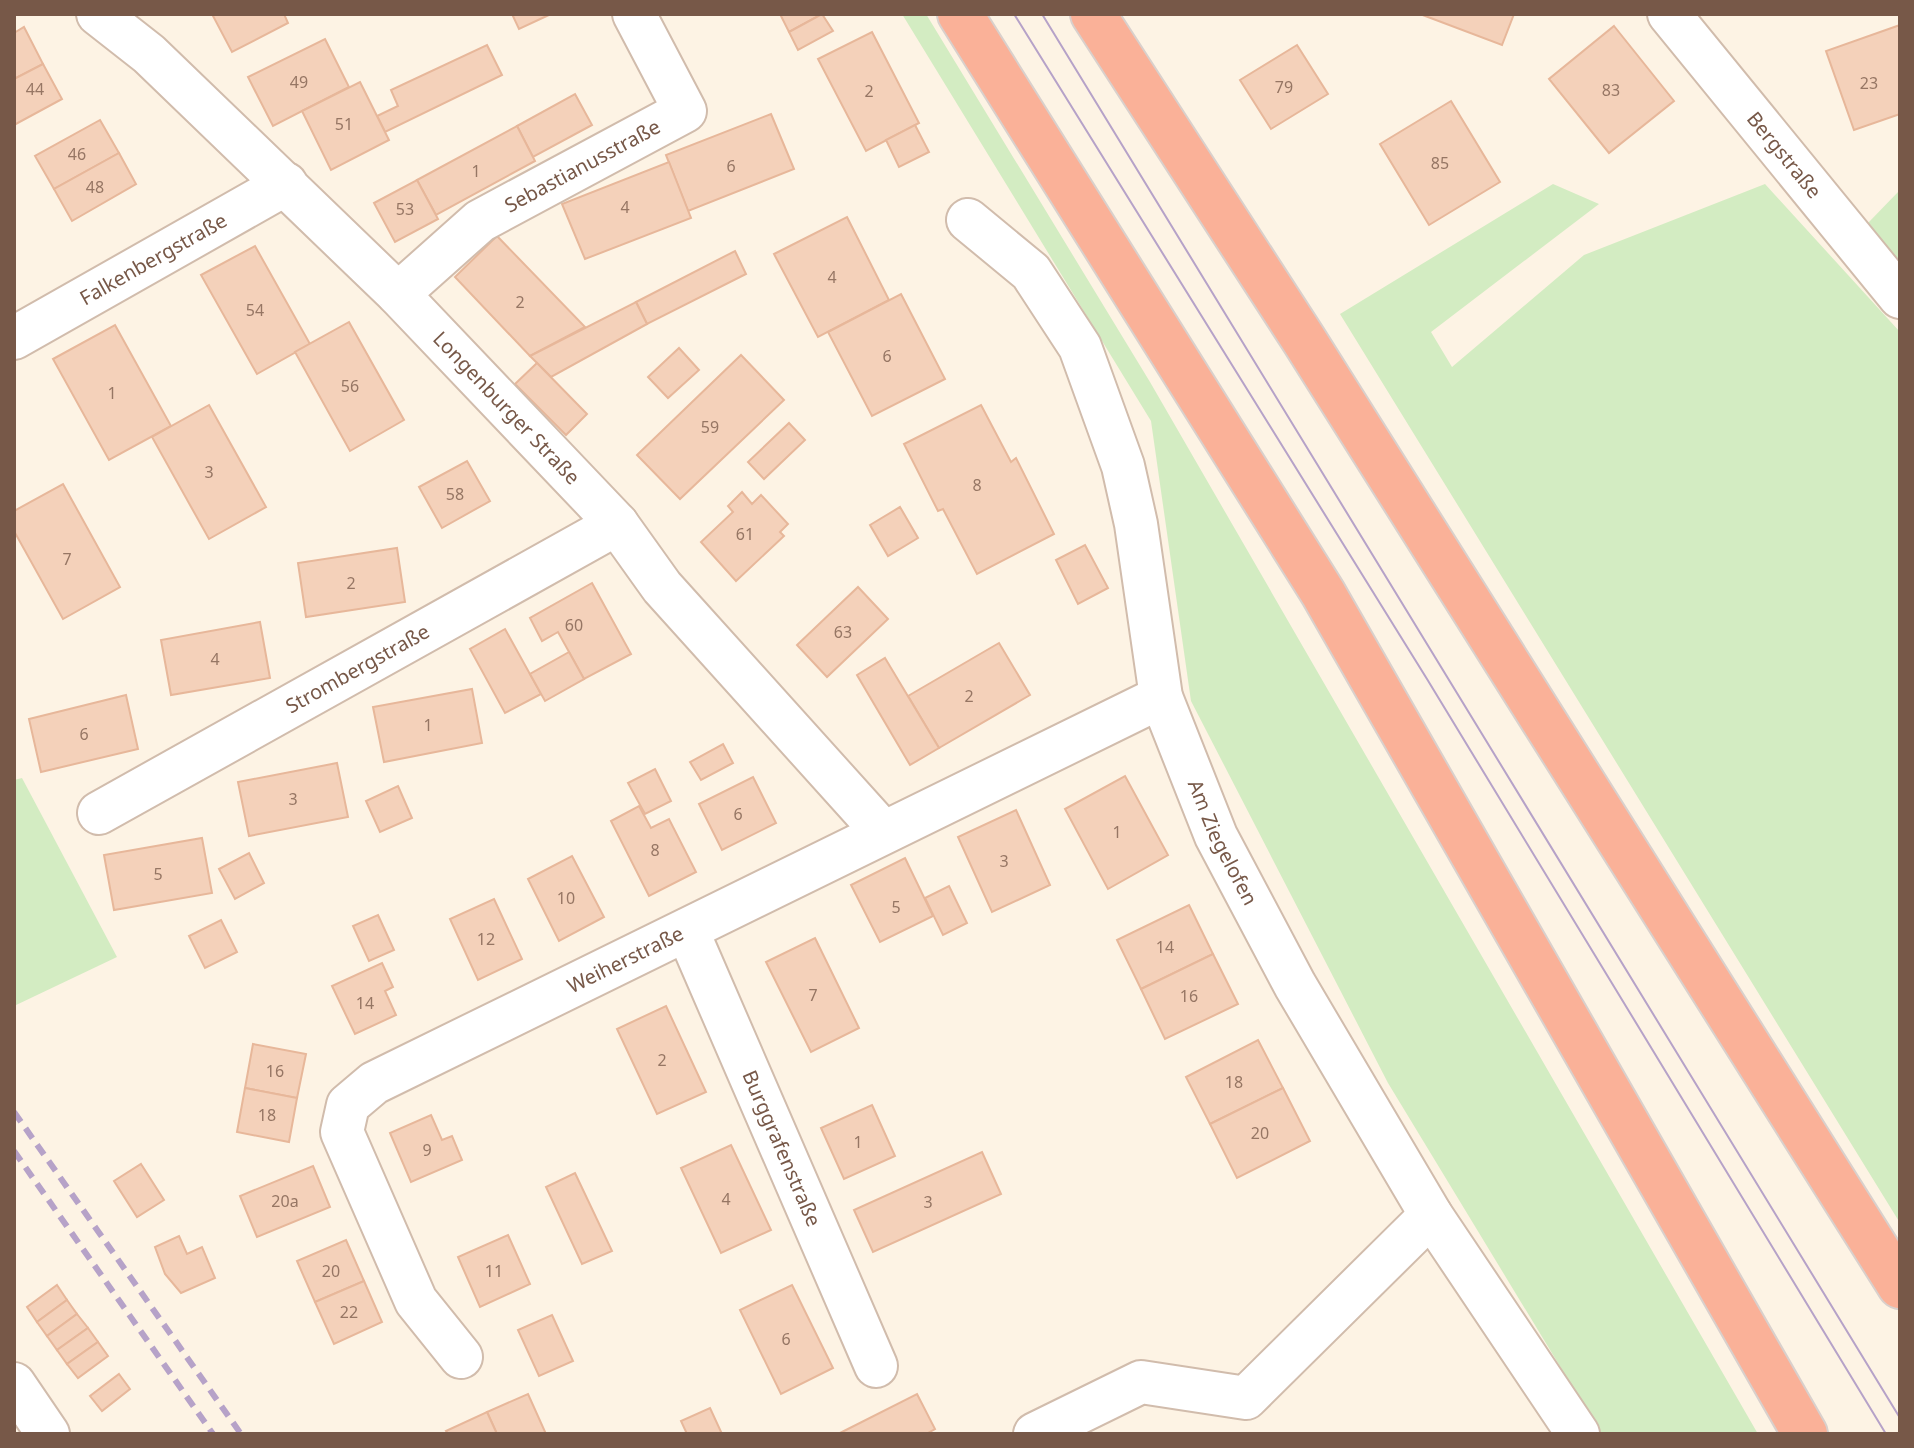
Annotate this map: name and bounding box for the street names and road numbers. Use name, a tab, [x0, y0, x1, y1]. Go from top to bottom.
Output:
street label: Bergstraße	[1741, 106, 1828, 204]
street label: Sebastianusstraße	[499, 113, 665, 218]
street label: Falkenbergstraße	[75, 206, 231, 311]
street label: Longenburger Straße	[427, 325, 586, 490]
street label: Strombergstraße	[280, 617, 434, 719]
street label: Am Ziegelofen	[1182, 775, 1264, 910]
street label: Weiherstraße	[562, 919, 688, 999]
street label: Burggrafenstraße	[736, 1066, 828, 1230]

